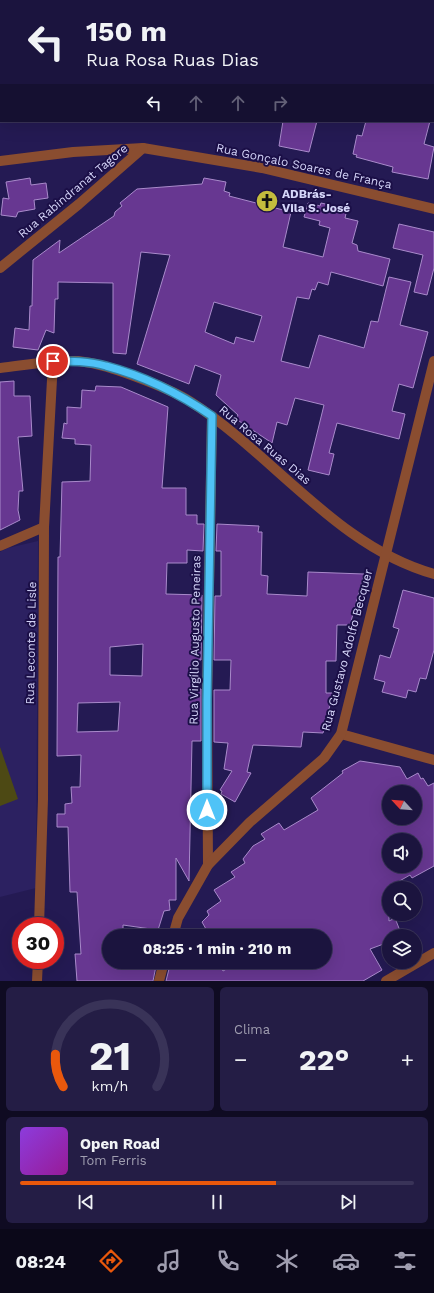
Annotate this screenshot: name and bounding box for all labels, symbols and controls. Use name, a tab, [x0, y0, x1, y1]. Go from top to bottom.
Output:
text: 150 m	[86, 15, 167, 48]
icon: left	[20, 16, 72, 68]
text: Rua Rosa Ruas Dias	[86, 49, 259, 70]
icon: left	[143, 92, 165, 114]
icon: ahead	[185, 92, 207, 114]
icon: ahead	[227, 92, 249, 114]
icon: right	[269, 92, 291, 114]
street label: Rua Rabindranat Tagore	[15, 141, 131, 241]
street label: Rua Gonçalo Soares de França	[215, 141, 393, 192]
place label: ADBrás- Vila S. José	[282, 187, 350, 215]
church icon: ADBrás- Vila S. José	[254, 188, 280, 214]
pin	[36, 344, 70, 378]
icon: arrive	[42, 350, 64, 372]
street label: Rua Rosa Ruas Dias	[216, 403, 314, 487]
street label: Rua Virgílio Augusto Peneiras	[187, 555, 203, 725]
street label: Rua Gustavo Adolfo Becquer	[319, 567, 375, 733]
street label: Rua Leconte de Lisle	[23, 581, 39, 705]
north arrow	[382, 785, 422, 825]
map controls	[382, 785, 422, 969]
position arrow	[186, 789, 228, 831]
button: sound	[382, 833, 422, 873]
button: search	[382, 881, 422, 921]
speed limit sign: 30	[12, 917, 64, 969]
button: layers	[382, 929, 422, 969]
text: 08:25 · 1 min · 210 m	[143, 940, 291, 958]
text: Clima	[234, 1022, 270, 1037]
text: 21	[89, 1031, 131, 1080]
text: 22°	[299, 1042, 349, 1077]
text: −	[234, 1047, 247, 1072]
text: +	[401, 1047, 414, 1072]
text: km/h	[92, 1078, 128, 1094]
text: Open Road	[80, 1135, 160, 1153]
text: Tom Ferris	[80, 1153, 147, 1168]
icon: previous	[75, 1191, 97, 1213]
icon: pause	[206, 1191, 228, 1213]
icon: next	[337, 1191, 359, 1213]
icon: directions	[97, 1247, 125, 1275]
icon: music	[155, 1247, 183, 1275]
icon: phone	[214, 1247, 242, 1275]
icon: climate	[273, 1247, 301, 1275]
icon: car	[332, 1247, 360, 1275]
icon: filters	[391, 1247, 419, 1275]
text: 08:24	[15, 1251, 66, 1272]

